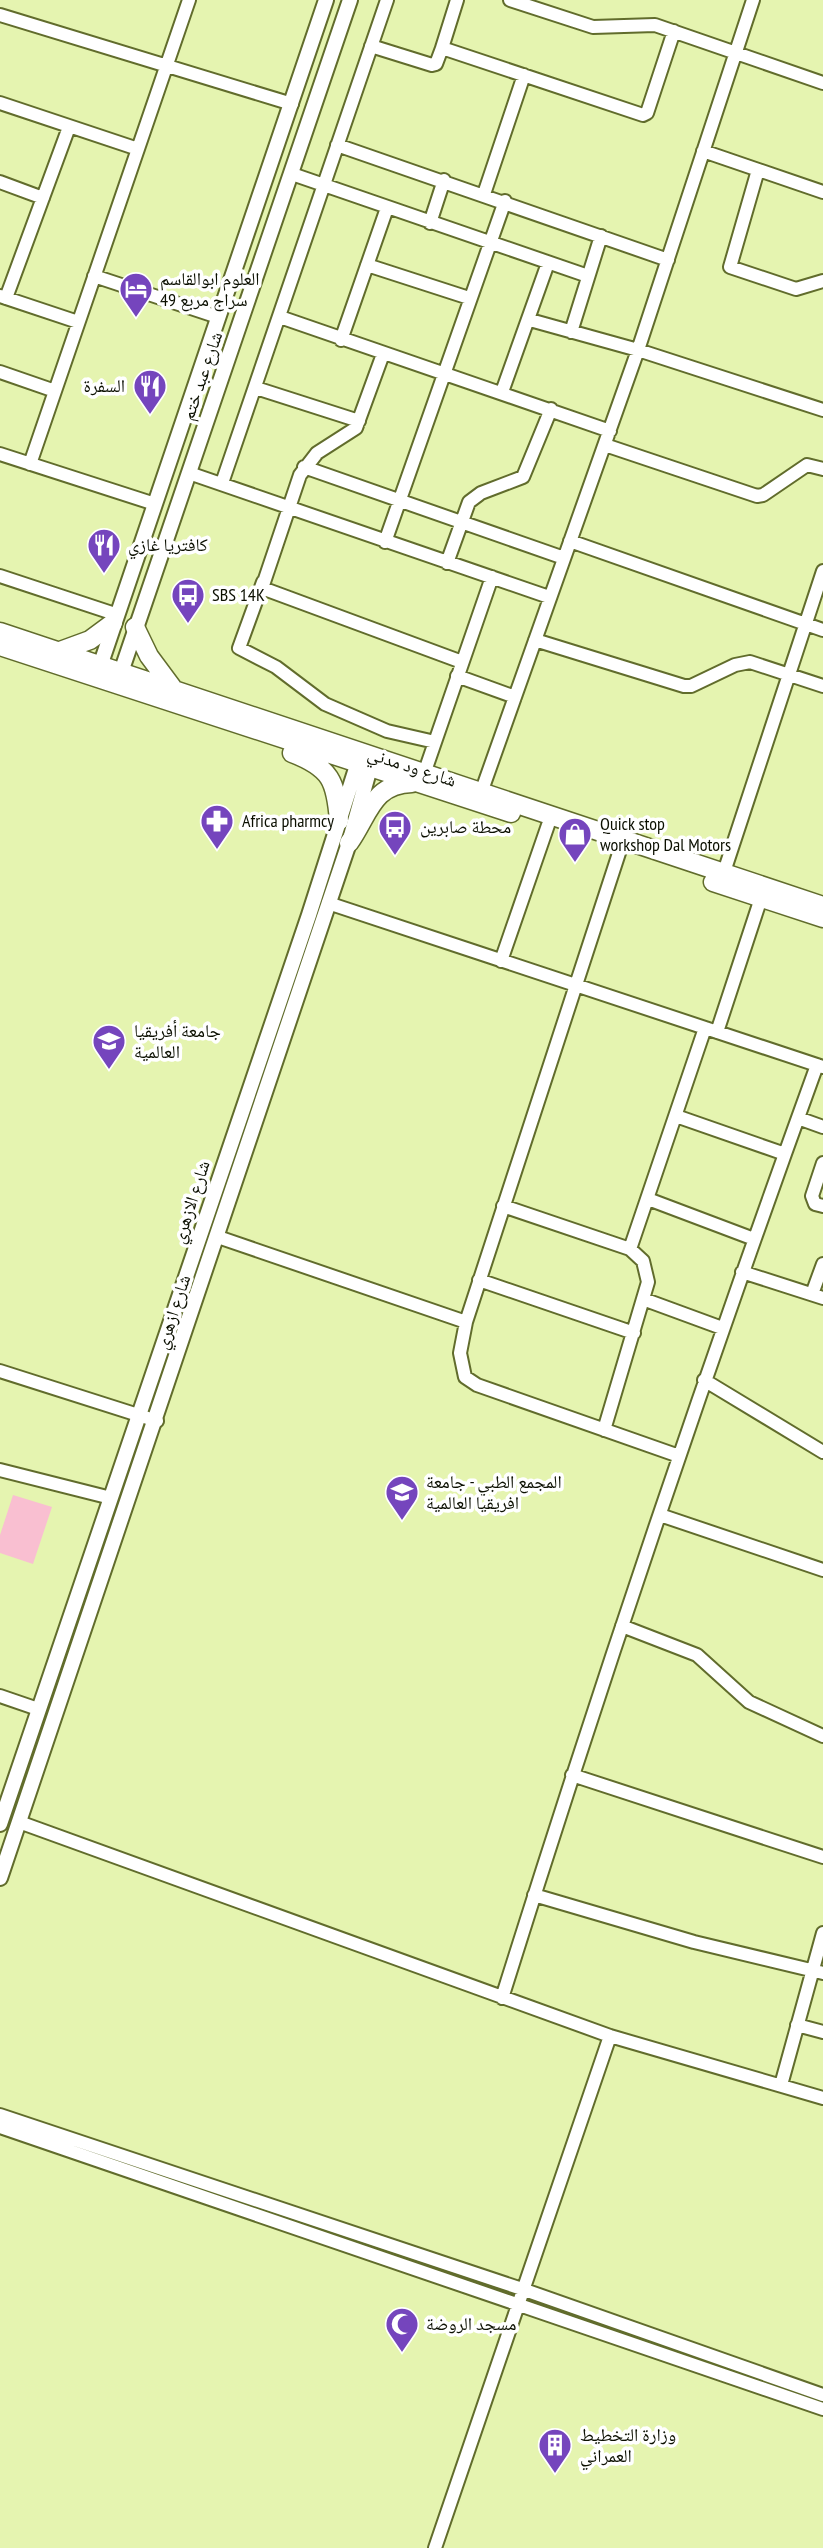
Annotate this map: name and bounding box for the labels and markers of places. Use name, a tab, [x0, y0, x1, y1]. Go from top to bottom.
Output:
place label: العلوم ابوالقاسم سراج مربع 49	[160, 267, 260, 312]
hotel icon: العلوم ابوالقاسم سراج مربع 49	[117, 270, 155, 319]
restaurant icon: السفرة	[131, 367, 169, 416]
place label: السفرة	[83, 374, 125, 397]
restaurant icon: كافتريا غازي	[85, 526, 123, 575]
place label: كافتريا غازي	[128, 533, 208, 560]
bus stop icon: SBS 14K	[169, 576, 207, 625]
place label: SBS 14K	[212, 583, 265, 606]
pharmacy icon: Africa pharmcy	[198, 802, 236, 851]
bus stop icon: محطة صابرين	[376, 808, 414, 857]
place label: Africa pharmcy	[242, 809, 334, 832]
place label: Quick stop workshop Dal Motors	[600, 812, 731, 856]
place label: محطة صابرين	[420, 815, 511, 838]
shop icon: Quick stop workshop Dal Motors	[556, 815, 594, 864]
place label: جامعة أفريقيا العالمية	[134, 1019, 221, 1063]
school or university icon: جامعة أفريقيا العالمية	[90, 1022, 128, 1071]
place label: المجمع الطبي - جامعة افريقيا العالمية	[426, 1470, 562, 1514]
school or university icon: المجمع الطبي - جامعة افريقيا العالمية	[383, 1473, 421, 1522]
mosque icon: مسجد الروضة	[383, 2305, 421, 2354]
place label: مسجد الروضة	[426, 2312, 517, 2335]
place label: وزارة التخطيط العمراني	[580, 2423, 676, 2471]
building icon: وزارة التخطيط العمراني	[536, 2426, 574, 2475]

